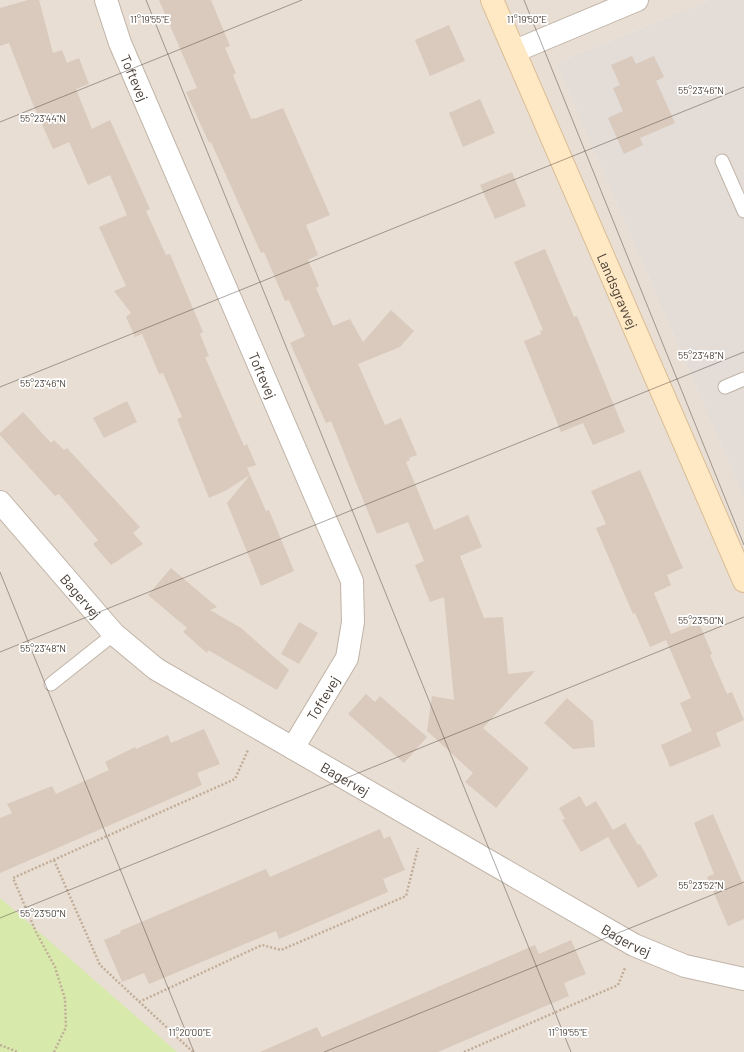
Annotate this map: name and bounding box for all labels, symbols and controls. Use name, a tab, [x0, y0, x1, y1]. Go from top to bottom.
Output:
text: 11°19'55"E	[130, 13, 170, 25]
text: 11°19'50"E	[507, 13, 547, 25]
street label: Toftevej	[117, 52, 152, 104]
text: 55°23'46"N	[678, 84, 724, 96]
text: 55°23'44"N	[20, 112, 66, 124]
street label: Landsgravvej	[594, 250, 642, 331]
street label: Toftevej	[246, 349, 281, 401]
text: 55°23'48"N	[678, 349, 724, 361]
text: 55°23'46"N	[20, 377, 66, 389]
street label: Bagervej	[57, 570, 105, 622]
text: 55°23'50"N	[678, 614, 724, 626]
text: 55°23'48"N	[20, 642, 66, 654]
street label: Toftevej	[303, 673, 343, 723]
street label: Bagervej	[318, 758, 373, 799]
text: 55°23'52"N	[678, 879, 724, 891]
text: 55°23'50"N	[20, 907, 66, 919]
street label: Bagervej	[599, 920, 654, 960]
text: 11°20'00"E	[168, 1026, 212, 1038]
text: 11°19'55"E	[548, 1026, 588, 1038]

